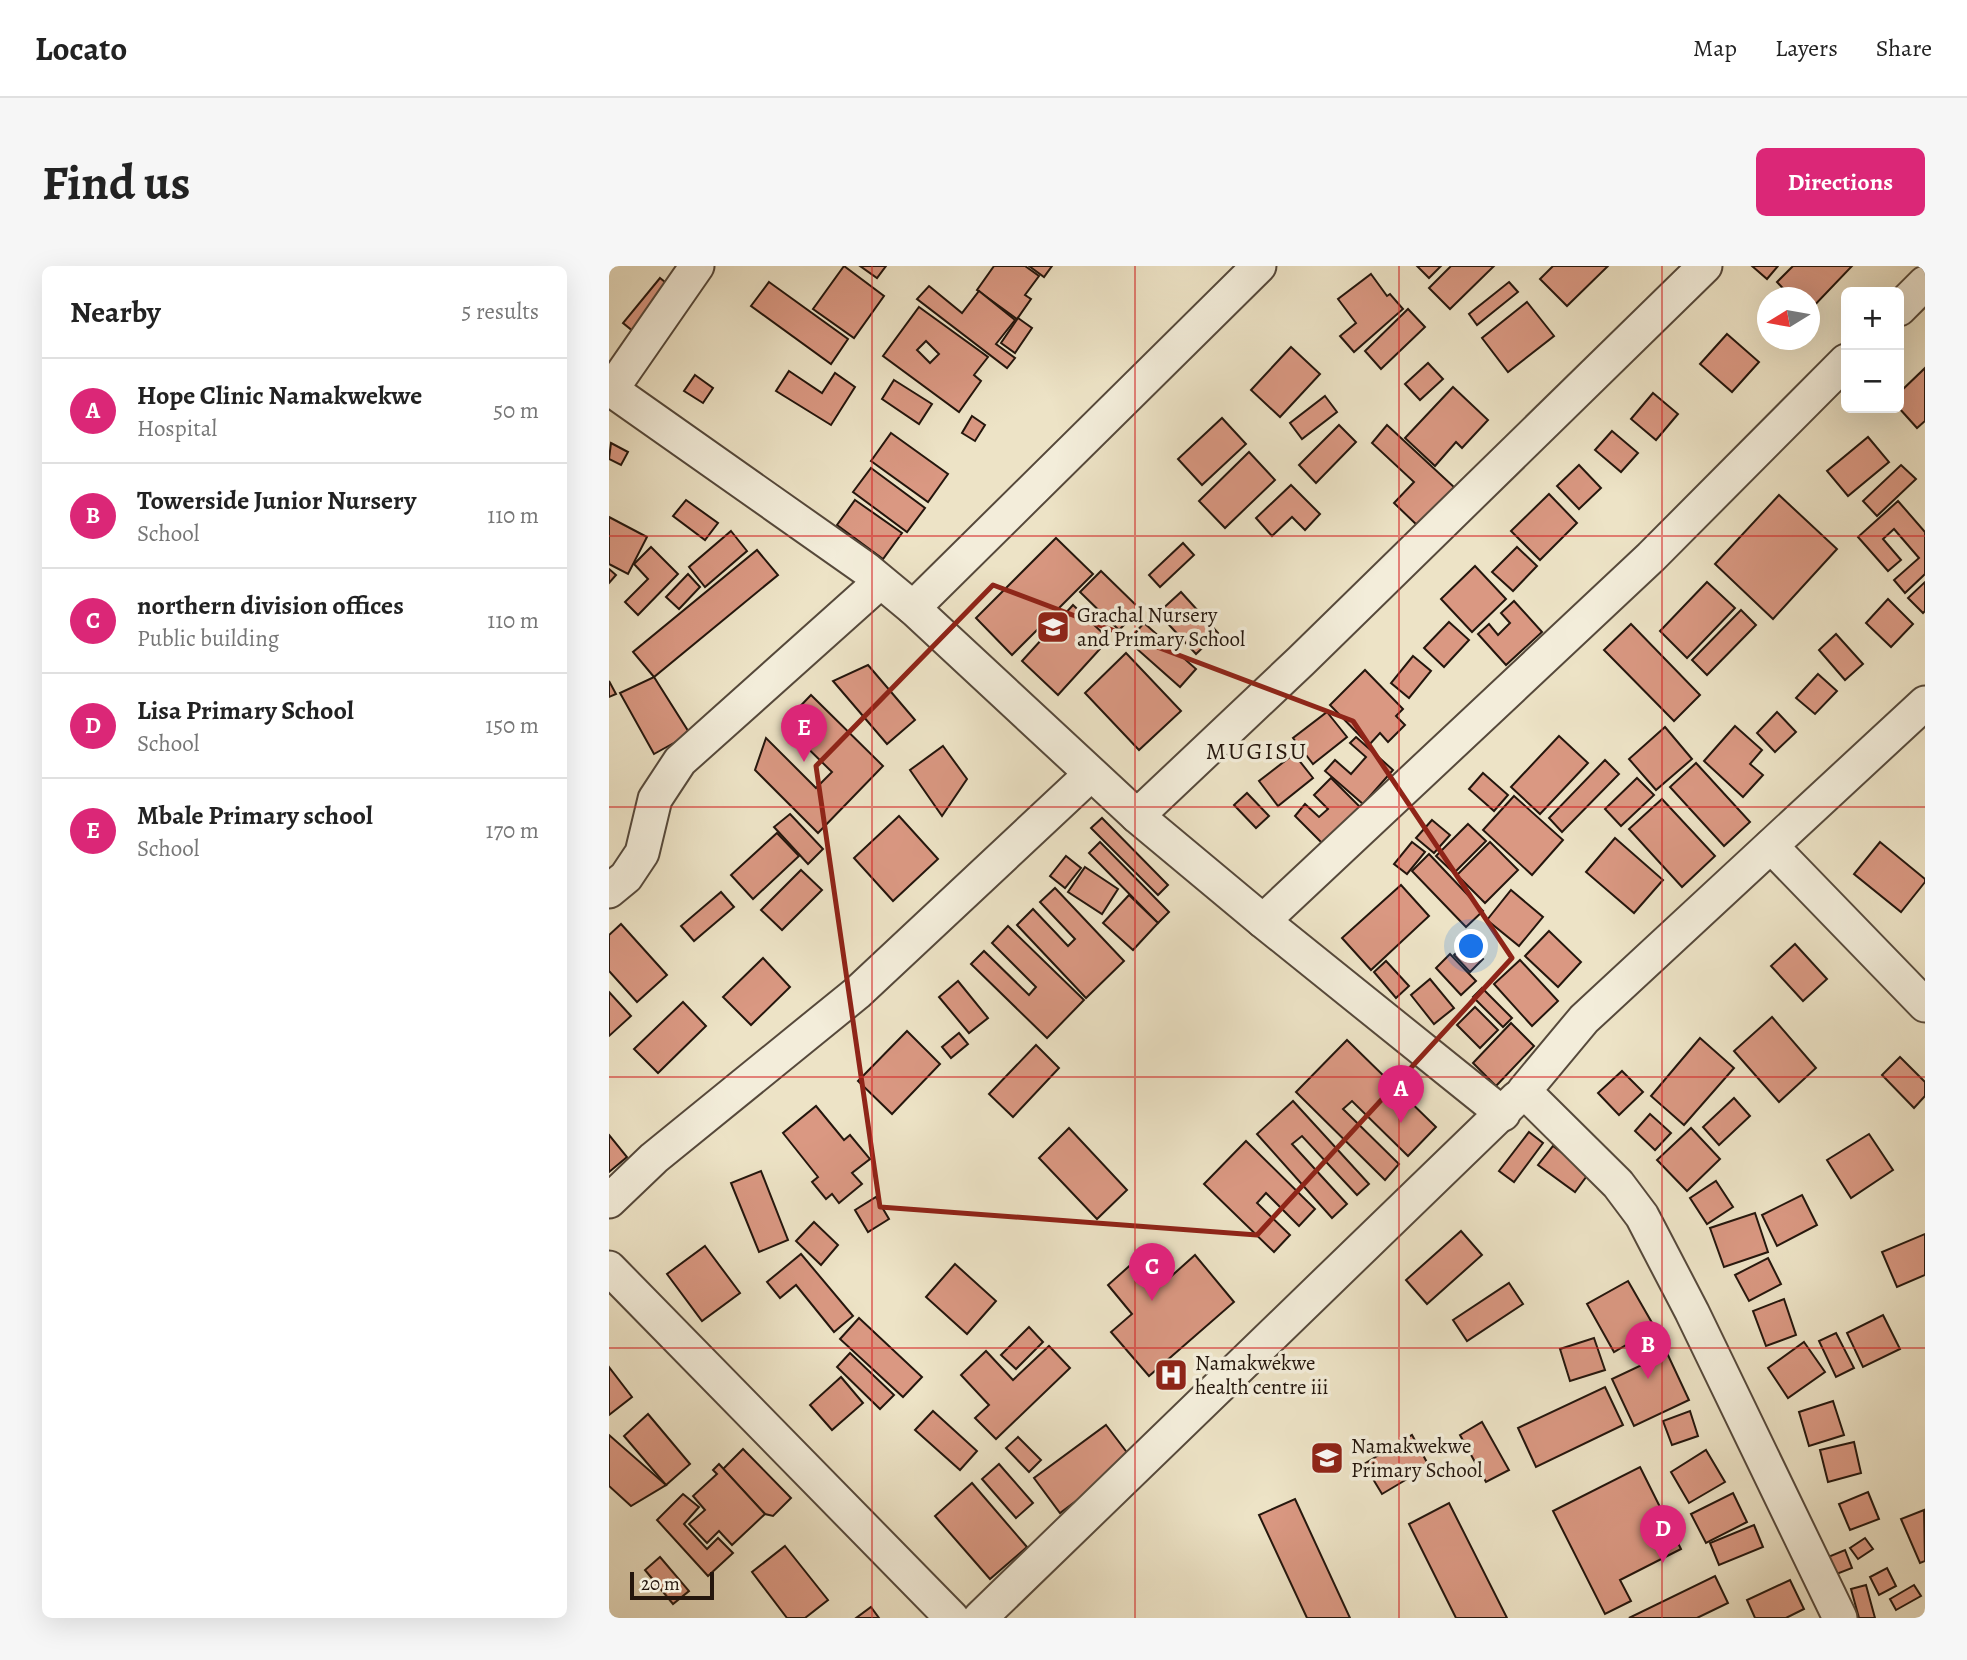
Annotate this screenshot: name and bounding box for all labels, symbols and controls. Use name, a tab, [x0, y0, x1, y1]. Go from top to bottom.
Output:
text: Locato	[35, 26, 127, 71]
text: Map	[1693, 32, 1737, 64]
text: Layers	[1775, 32, 1838, 64]
text: Share	[1876, 32, 1932, 64]
button: Directions	[1756, 148, 1925, 216]
text: Find us	[42, 149, 190, 216]
north arrow	[1757, 287, 1820, 350]
map controls	[1841, 287, 1904, 413]
button: +	[1841, 287, 1904, 350]
text: Nearby	[70, 292, 161, 332]
text: 5 results	[462, 296, 539, 327]
button: −	[1841, 350, 1904, 413]
text: Hope Clinic Namakwekwe	[137, 378, 422, 413]
text: A	[86, 395, 100, 426]
text: 50 m	[493, 395, 539, 426]
text: Hospital	[137, 413, 217, 444]
text: Towerside Junior Nursery	[137, 483, 416, 518]
text: B	[86, 500, 100, 531]
text: 110 m	[487, 500, 539, 531]
text: School	[137, 518, 199, 549]
text: northern division offices	[137, 588, 404, 623]
place label: Grachal Nursery and Primary School	[1077, 601, 1245, 653]
text: C	[86, 605, 100, 636]
text: 110 m	[487, 605, 539, 636]
school or university icon: Grachal Nursery and Primary School	[1034, 608, 1072, 646]
text: Public building	[137, 623, 279, 654]
text: Lisa Primary School	[137, 693, 354, 728]
pin: E	[781, 704, 827, 762]
text: D	[85, 710, 101, 741]
text: 150 m	[485, 710, 539, 741]
text: School	[137, 728, 199, 759]
district label: MUGISU	[1206, 735, 1308, 767]
text: Mbale Primary school	[137, 798, 373, 833]
text: E	[86, 815, 100, 846]
text: 170 m	[486, 815, 539, 846]
text: School	[137, 833, 199, 864]
your location	[1454, 929, 1488, 963]
pin: A	[1378, 1065, 1424, 1123]
pin: C	[1129, 1243, 1175, 1301]
pin: B	[1625, 1321, 1671, 1379]
place label: Namakwekwe health centre iii	[1195, 1349, 1329, 1401]
hospital icon: Namakwekwe health centre iii	[1152, 1356, 1190, 1394]
place label: Namakwekwe Primary School	[1351, 1432, 1482, 1484]
school or university icon: Namakwekwe Primary School	[1308, 1439, 1346, 1477]
pin: D	[1640, 1505, 1686, 1563]
scale bar	[630, 1569, 714, 1601]
text: 20 m	[641, 1571, 680, 1597]

